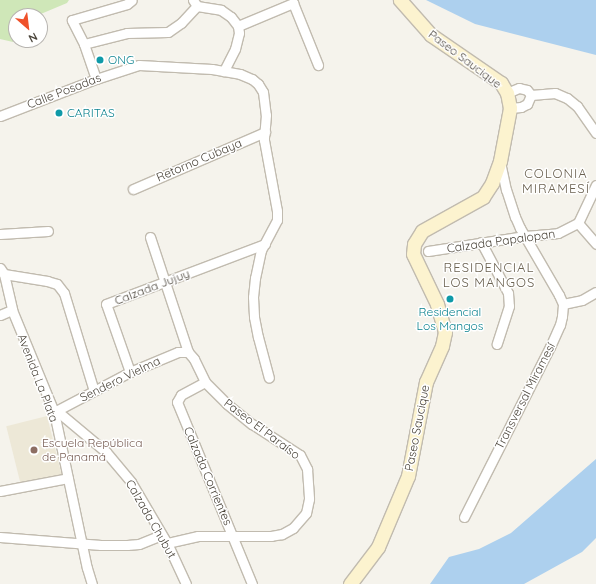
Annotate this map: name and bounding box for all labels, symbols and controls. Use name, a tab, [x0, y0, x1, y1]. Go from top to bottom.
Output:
north arrow	[8, 8, 48, 48]
street label: Paseo Saucique	[426, 27, 504, 91]
text: N	[26, 30, 40, 46]
place label: ONG	[108, 53, 134, 67]
marker: ONG	[95, 55, 105, 65]
street label: Calle Posadas	[25, 70, 103, 112]
place label: CARITAS	[67, 106, 115, 120]
marker: CARITAS	[54, 108, 64, 118]
street label: Retorno Cubaya	[154, 136, 244, 184]
district label: COLONIA MIRAMESÍ	[522, 166, 590, 197]
street label: Calzada Papalopan	[446, 226, 556, 256]
district label: RESIDENCIAL LOS MANGOS	[443, 260, 535, 291]
street label: Calzada Jujuy	[112, 266, 192, 308]
marker: Residencial Los Mangos	[445, 294, 455, 304]
place label: Residencial Los Mangos	[417, 305, 483, 333]
street label: Avenida La Plata	[15, 332, 61, 424]
street label: Transversal Miramesí	[492, 340, 558, 452]
street label: Sendero Vielma	[77, 353, 163, 405]
street label: Paseo Saucique	[402, 384, 432, 472]
street label: Paseo El Paraíso	[221, 396, 303, 462]
street label: Calzada Corrientes	[181, 425, 235, 527]
place label: Escuela República de Panamá	[42, 436, 143, 464]
marker: Escuela República de Panamá	[29, 445, 39, 455]
street label: Calzada Chubut	[123, 477, 179, 561]

